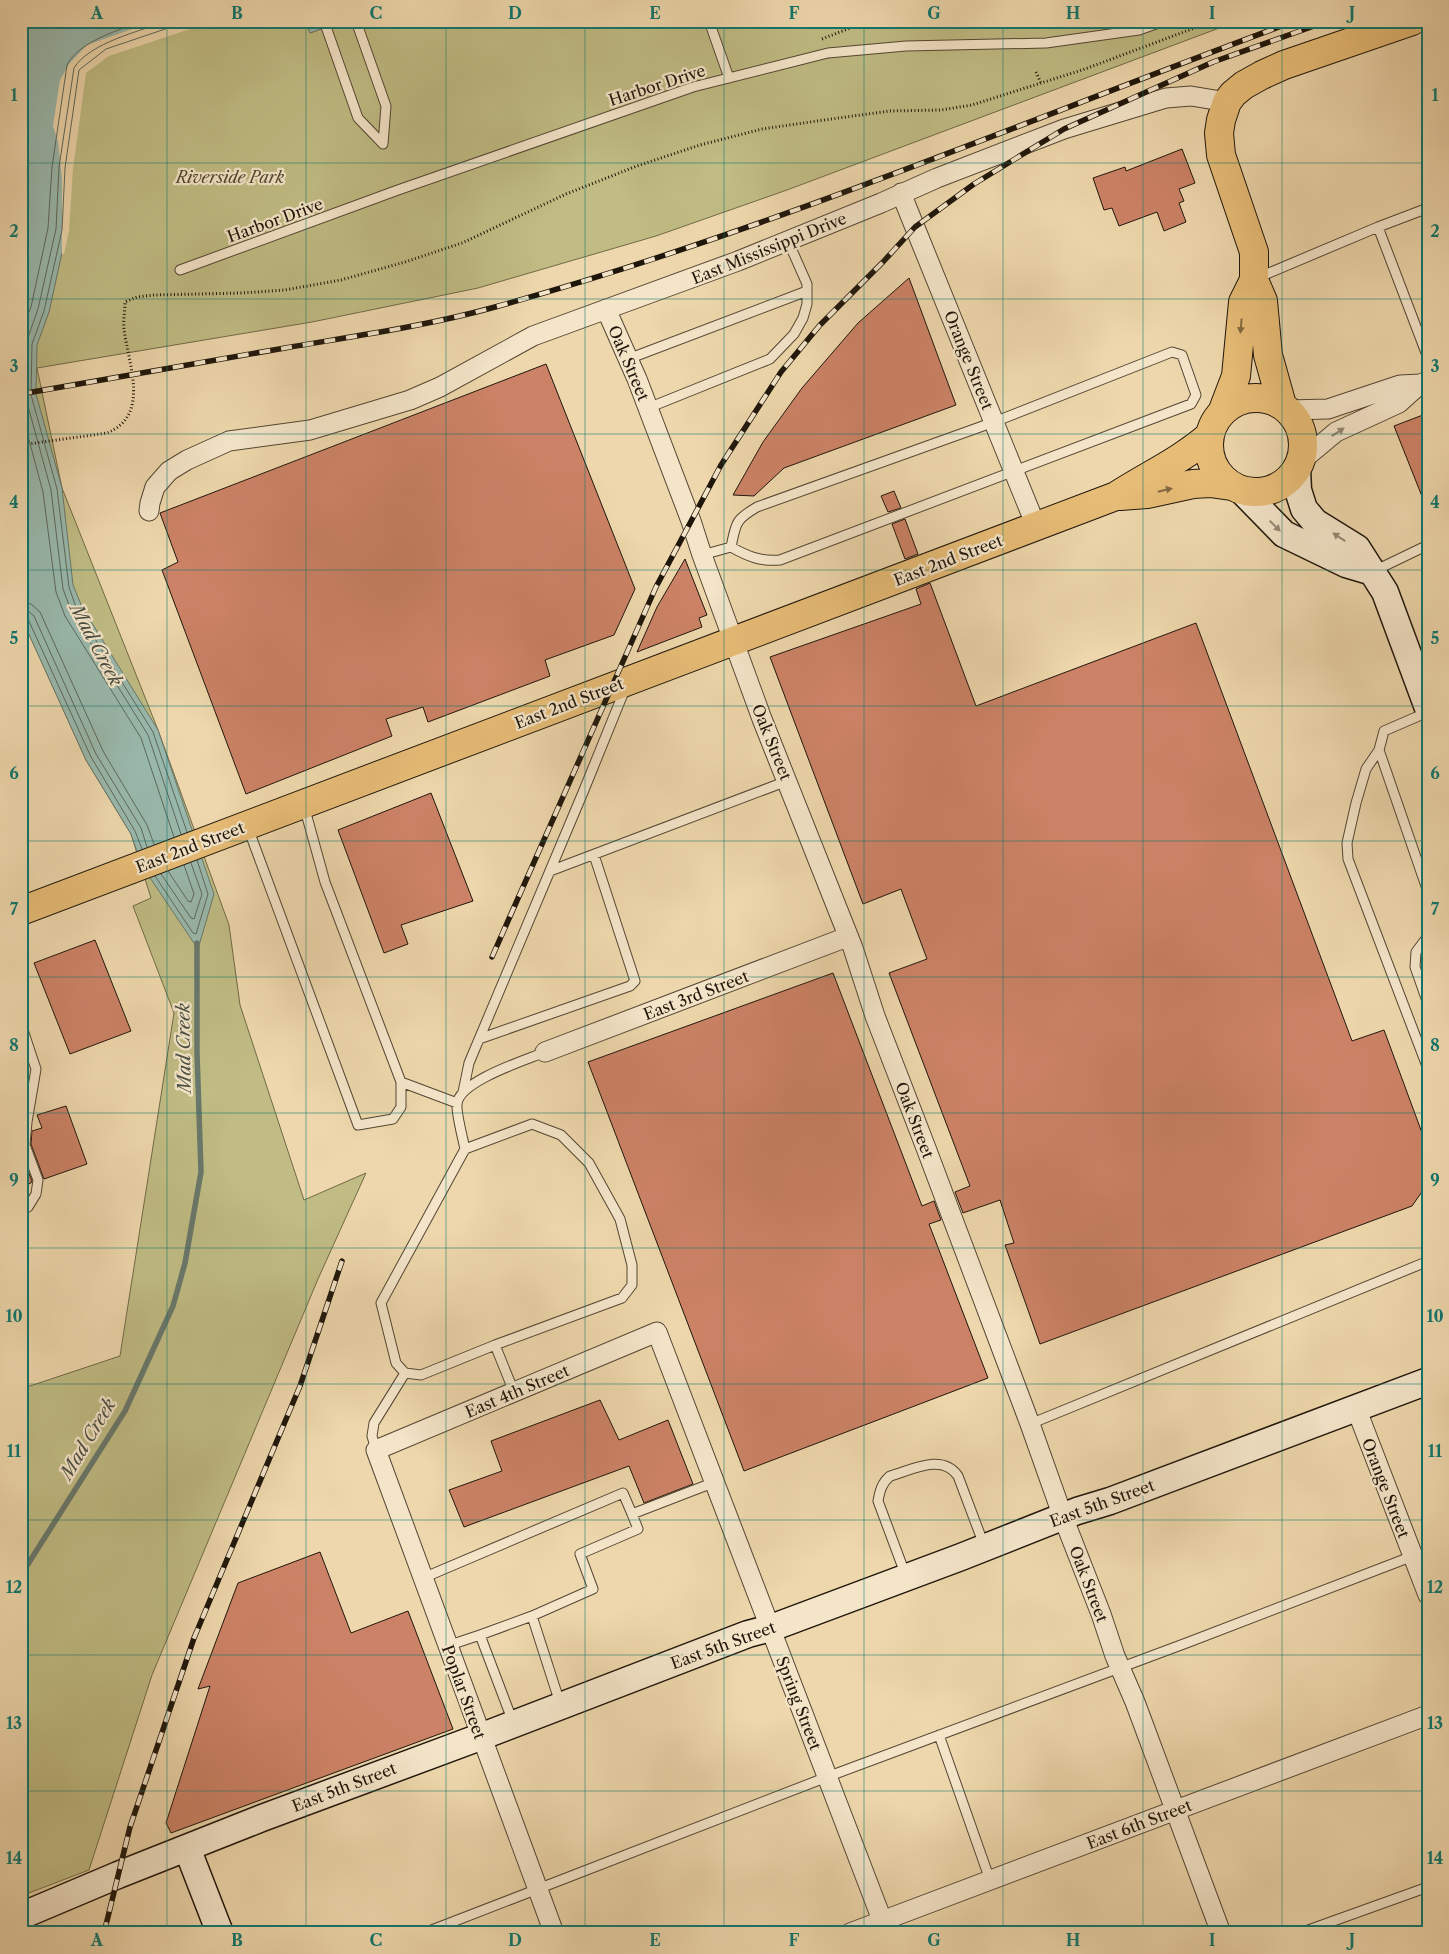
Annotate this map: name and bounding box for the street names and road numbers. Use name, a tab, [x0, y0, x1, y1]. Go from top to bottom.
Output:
street label: Harbor Drive	[606, 60, 708, 110]
street label: Harbor Drive	[224, 193, 326, 247]
street label: East Mississippi Drive	[689, 208, 849, 288]
street label: Orange Street	[940, 307, 998, 413]
street label: Oak Street	[604, 322, 654, 404]
street label: East 2nd Street	[891, 530, 1006, 590]
street label: East 2nd Street	[512, 673, 627, 733]
street label: Oak Street	[748, 701, 796, 783]
street label: East 2nd Street	[133, 817, 248, 877]
street label: East 3rd Street	[641, 966, 752, 1024]
street label: Oak Street	[891, 1079, 939, 1161]
street label: East 4th Street	[462, 1360, 572, 1422]
street label: Orange Street	[1358, 1435, 1414, 1541]
street label: East 5th Street	[1047, 1475, 1158, 1531]
street label: Oak Street	[1065, 1543, 1113, 1625]
street label: East 5th Street	[668, 1617, 779, 1673]
street label: Poplar Street	[438, 1642, 490, 1742]
street label: Spring Street	[772, 1653, 826, 1753]
street label: East 5th Street	[289, 1758, 399, 1816]
street label: East 6th Street	[1084, 1795, 1195, 1853]

